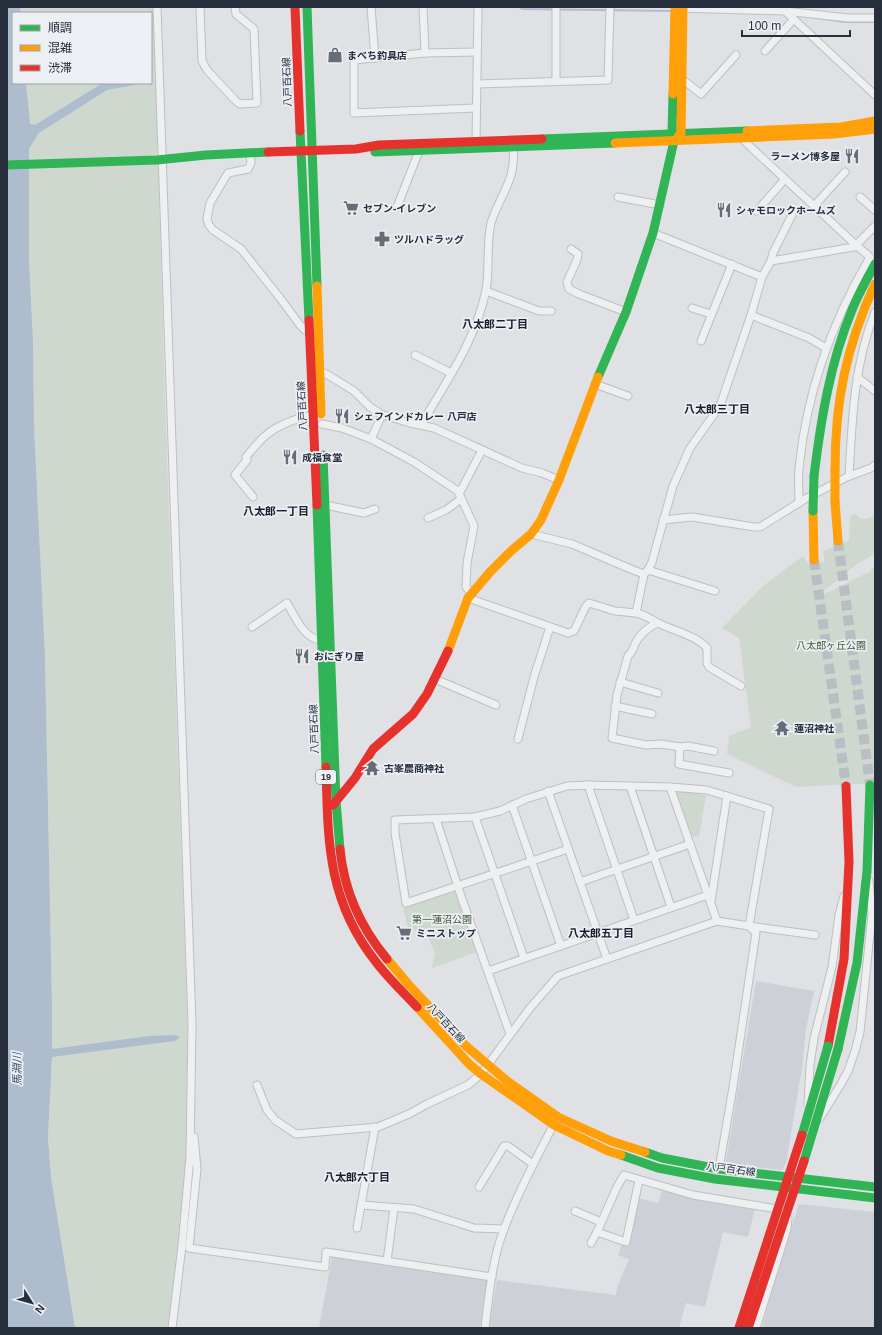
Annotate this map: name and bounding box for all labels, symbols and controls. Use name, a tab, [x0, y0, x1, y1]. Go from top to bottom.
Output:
legend	[12, 12, 152, 84]
scale bar	[742, 12, 850, 38]
text: 100 m	[748, 19, 781, 33]
text: 順調	[48, 21, 72, 35]
text: 混雑	[48, 41, 72, 55]
shop icon: まべち釣具店	[326, 46, 344, 64]
place label: まべち釣具店	[347, 50, 407, 61]
street label: 八戸百石線	[281, 57, 293, 107]
text: 渋滞	[48, 61, 72, 75]
restaurant icon: ラーメン博多屋	[843, 147, 861, 165]
place label: ラーメン博多屋	[770, 151, 840, 162]
supermarket icon: セブン-イレブン	[342, 199, 360, 217]
restaurant icon: シャモロックホームズ	[715, 201, 733, 219]
place label: セブン-イレブン	[363, 203, 436, 214]
place label: シャモロックホームズ	[736, 205, 836, 216]
pharmacy icon: ツルハドラッグ	[373, 230, 391, 248]
place label: ツルハドラッグ	[394, 234, 464, 245]
district label: 八太郎二丁目	[462, 318, 528, 330]
street label: 八戸百石線	[295, 381, 309, 431]
district label: 八太郎三丁目	[684, 403, 750, 415]
restaurant icon: シェフインドカレー 八戸店	[333, 407, 351, 425]
place label: シェフインドカレー 八戸店	[354, 411, 477, 422]
restaurant icon: 成福食堂	[281, 448, 299, 466]
place label: 成福食堂	[302, 452, 342, 463]
district label: 八太郎一丁目	[243, 505, 309, 517]
park label: 八太郎ヶ丘公園	[796, 640, 866, 651]
restaurant icon: おにぎり屋	[293, 647, 311, 665]
place label: おにぎり屋	[314, 651, 364, 662]
street label: 八戸百石線	[308, 704, 320, 754]
temple icon: 蓮沼神社	[773, 719, 791, 737]
place label: 蓮沼神社	[794, 723, 835, 734]
temple icon: 古峯農商神社	[363, 759, 381, 777]
place label: 古峯農商神社	[384, 763, 445, 774]
road number: 19	[316, 770, 336, 784]
park label: 第一蓮沼公園	[412, 914, 472, 925]
supermarket icon: ミニストップ	[395, 924, 413, 942]
district label: 八太郎五丁目	[568, 927, 634, 939]
place label: ミニストップ	[416, 928, 476, 939]
street label: 八戸百石線	[425, 1001, 467, 1045]
water label: 馬淵川	[11, 1051, 23, 1086]
street label: 八戸百石線	[705, 1160, 757, 1178]
district label: 八太郎六丁目	[324, 1171, 390, 1183]
north arrow	[12, 1283, 52, 1323]
text: N	[33, 1302, 47, 1316]

